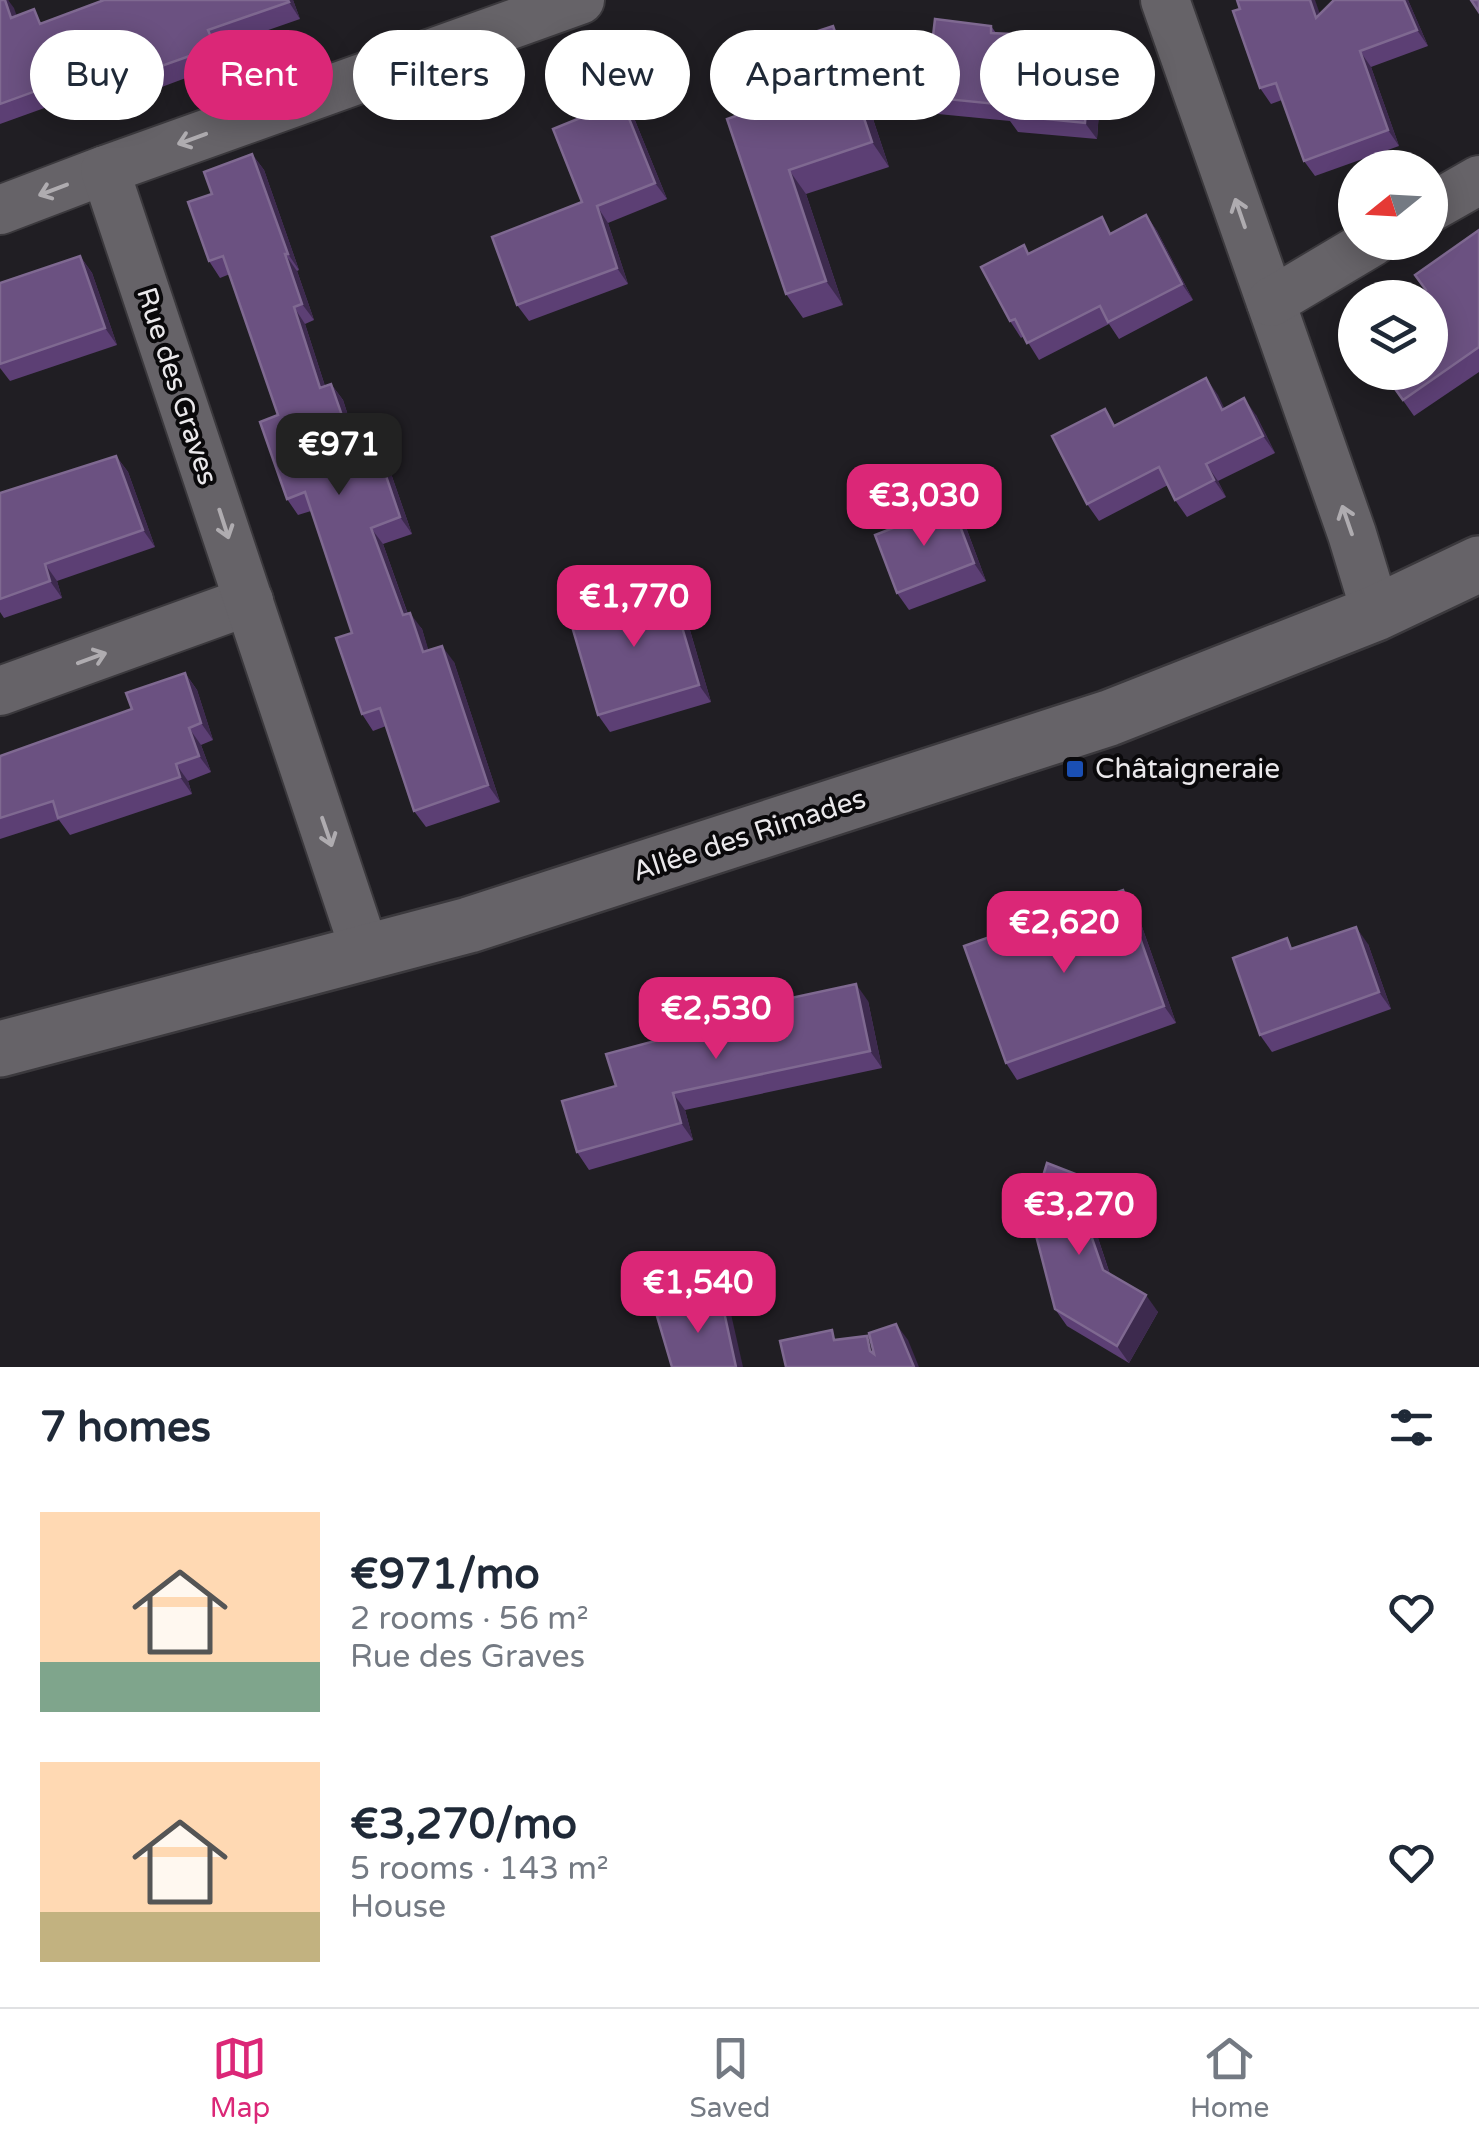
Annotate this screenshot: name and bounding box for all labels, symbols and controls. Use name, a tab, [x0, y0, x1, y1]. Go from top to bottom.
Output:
chip: Buy	[30, 30, 164, 120]
chip: Rent	[184, 30, 333, 120]
chip: Filters	[353, 30, 525, 120]
chip: New	[545, 30, 690, 120]
chip: Apartment	[710, 30, 960, 120]
chip: House	[980, 30, 1155, 120]
one-way arrow	[177, 131, 208, 149]
north arrow	[1338, 150, 1448, 260]
map controls	[1338, 150, 1448, 390]
one-way arrow	[38, 182, 69, 200]
one-way arrow	[1230, 199, 1248, 230]
button: layers	[1338, 280, 1448, 390]
street label: Rue des Graves	[129, 283, 225, 489]
pin: €971	[280, 413, 398, 498]
text: €971	[298, 426, 380, 464]
pin: €3,030	[843, 464, 1005, 549]
text: €3,030	[869, 477, 979, 515]
one-way arrow	[1337, 506, 1355, 537]
one-way arrow	[216, 508, 234, 539]
pin: €1,770	[553, 565, 715, 650]
text: €1,770	[579, 578, 689, 616]
one-way arrow	[75, 648, 106, 666]
place label: Châtaigneraie	[1095, 752, 1280, 786]
marker: Châtaigneraie	[1064, 758, 1086, 780]
street label: Allée des Rimades	[628, 781, 870, 889]
one-way arrow	[319, 816, 337, 848]
pin: €2,620	[983, 891, 1145, 976]
text: €2,620	[1009, 904, 1119, 942]
pin: €2,530	[635, 977, 797, 1062]
text: €2,530	[661, 990, 771, 1028]
pin: €3,270	[998, 1173, 1160, 1258]
text: €3,270	[1024, 1186, 1134, 1224]
pin: €1,540	[617, 1251, 779, 1336]
text: €1,540	[643, 1264, 753, 1302]
icon: filters	[1384, 1400, 1439, 1455]
text: 7 homes	[40, 1402, 211, 1453]
text: €971/mo	[350, 1549, 540, 1600]
icon: home	[120, 1552, 240, 1672]
icon: heart	[1384, 1585, 1439, 1640]
text: 2 rooms · 56 m²	[350, 1600, 589, 1638]
text: Rue des Graves	[350, 1638, 585, 1676]
text: €3,270/mo	[350, 1799, 577, 1850]
icon: home	[120, 1802, 240, 1922]
icon: heart	[1384, 1835, 1439, 1890]
text: 5 rooms · 143 m²	[350, 1850, 609, 1888]
text: House	[350, 1888, 446, 1926]
tab: Map	[210, 2031, 270, 2125]
tab: Saved	[690, 2031, 771, 2125]
tab: Home	[1190, 2031, 1269, 2125]

